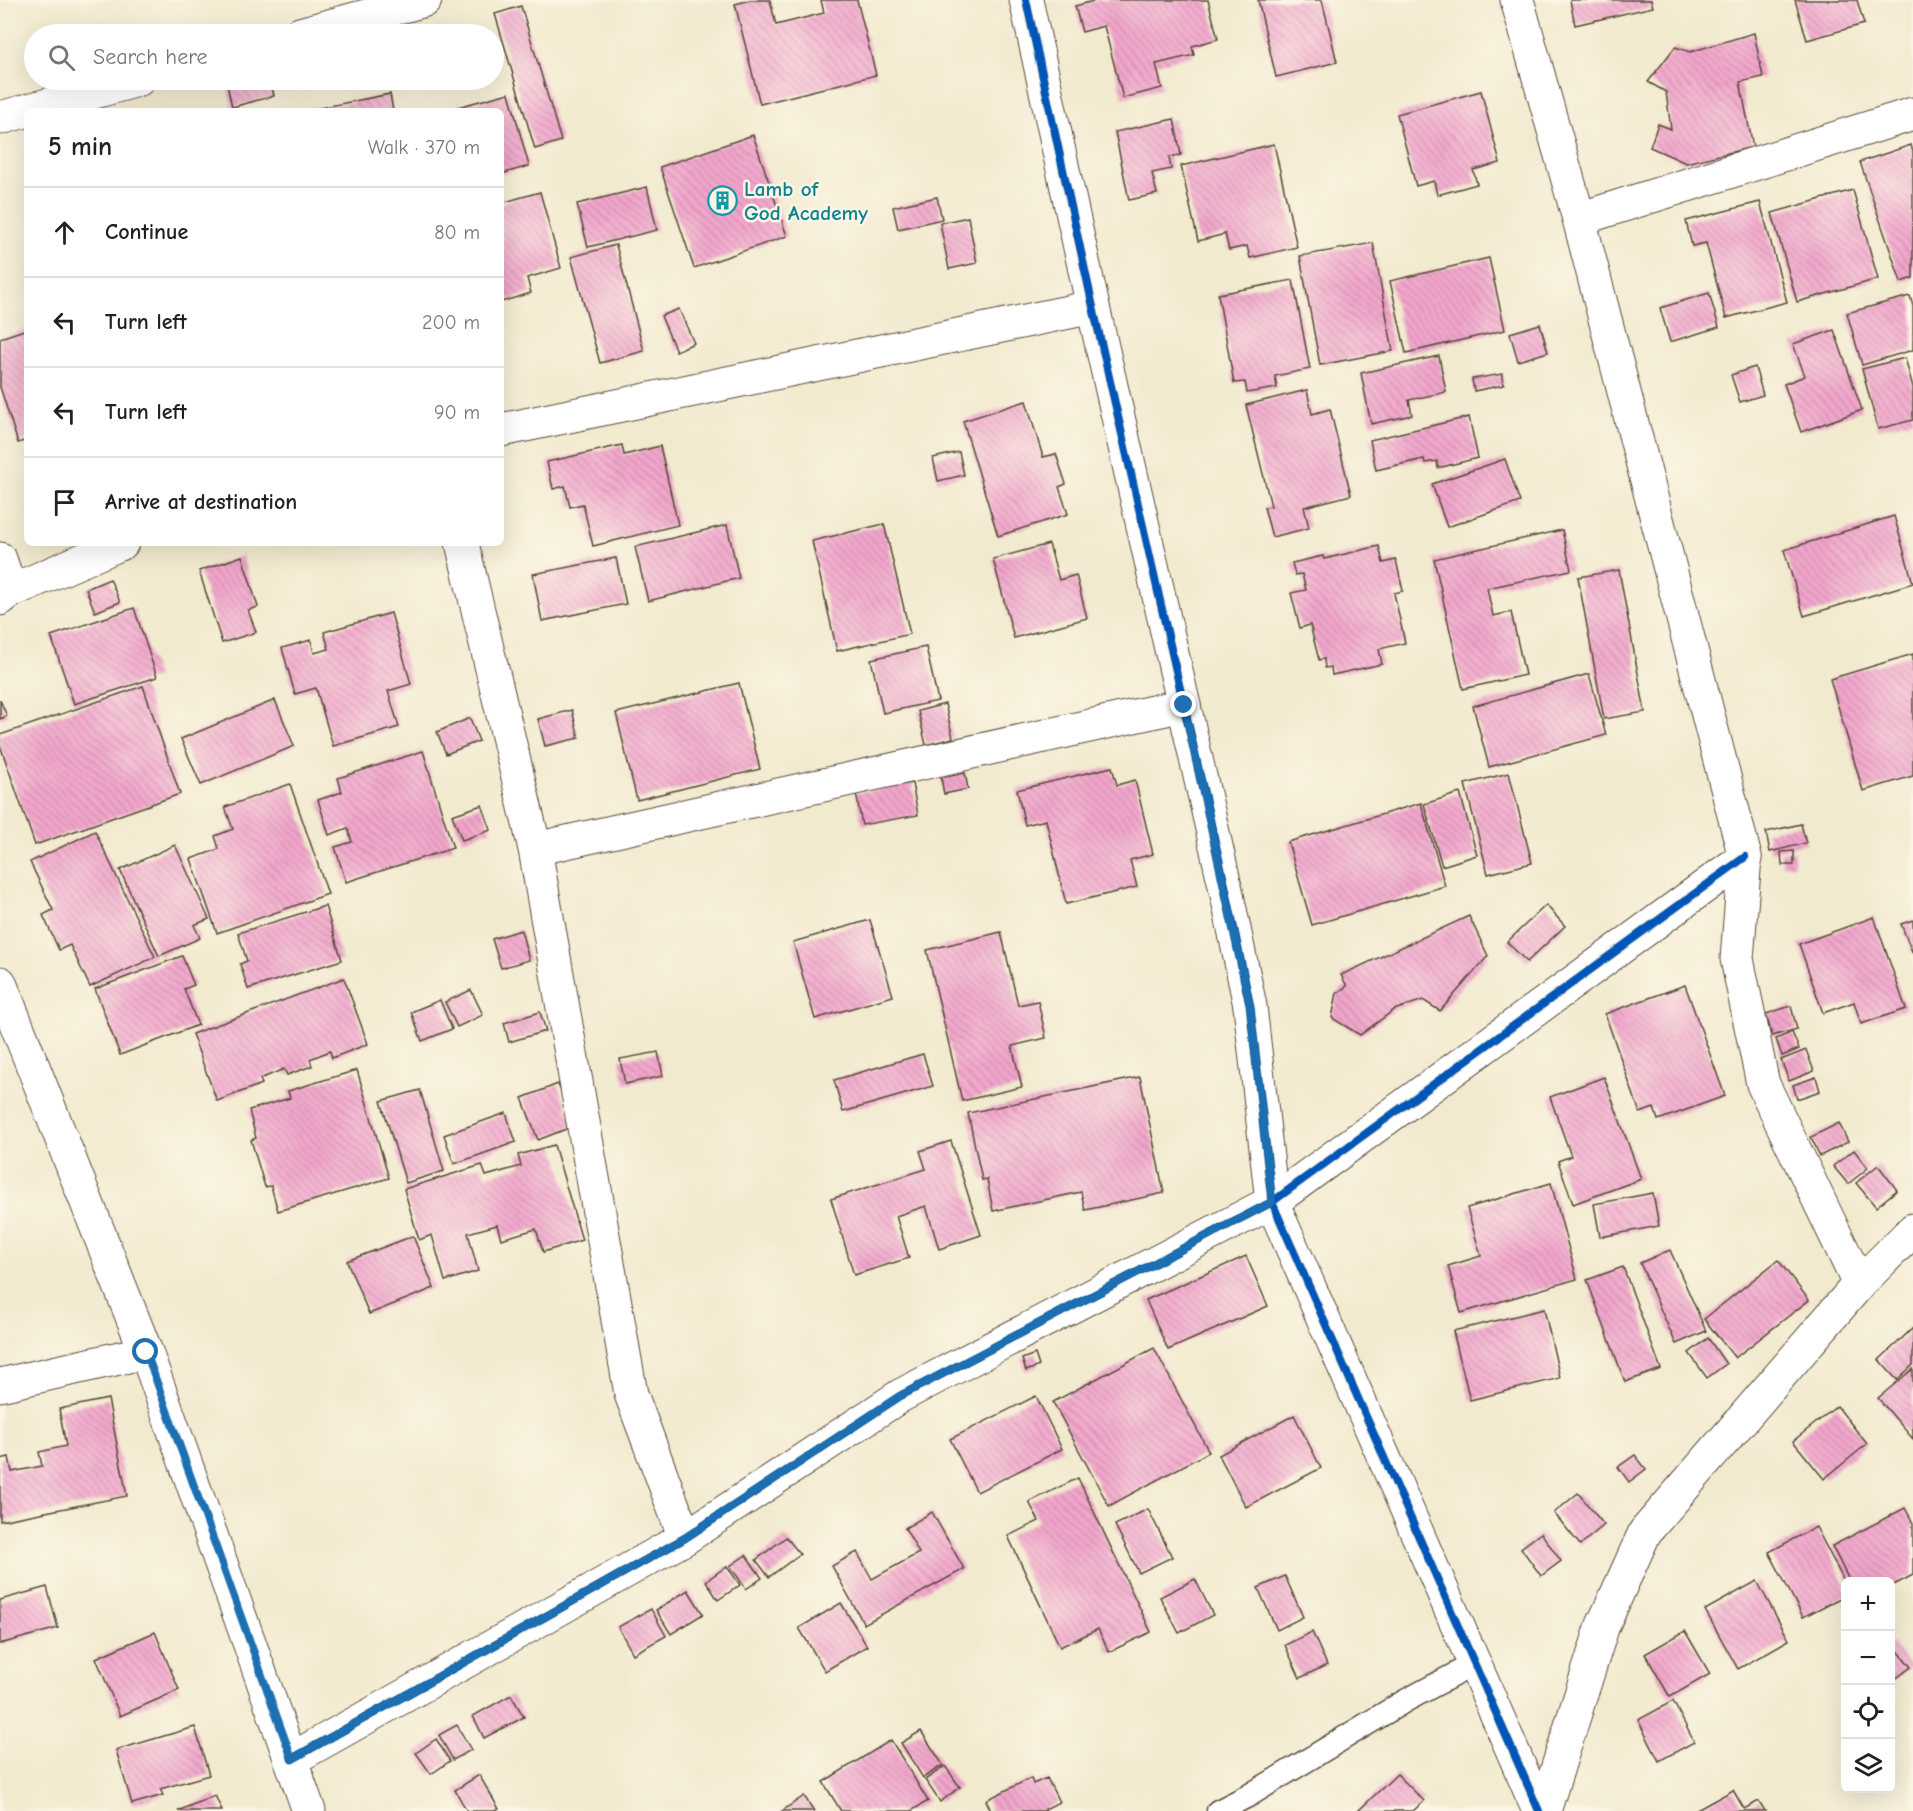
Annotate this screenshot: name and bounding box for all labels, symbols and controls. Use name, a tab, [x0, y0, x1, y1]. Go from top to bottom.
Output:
search box	[24, 24, 504, 90]
icon: search	[45, 41, 78, 74]
text: Search here	[93, 44, 208, 70]
text: 5 min	[48, 132, 112, 162]
text: Walk · 370 m	[368, 136, 480, 159]
place label: Lamb of God Academy	[744, 177, 868, 225]
building icon: Lamb of God Academy	[707, 185, 739, 217]
icon: ahead	[48, 216, 81, 249]
text: Continue	[105, 219, 188, 245]
text: 80 m	[434, 221, 480, 244]
icon: left	[48, 306, 81, 339]
text: Turn left	[105, 309, 187, 335]
text: 200 m	[422, 311, 480, 334]
icon: left	[48, 396, 81, 429]
text: Turn left	[105, 399, 187, 425]
text: 90 m	[434, 401, 480, 424]
icon: arrive	[48, 486, 81, 519]
text: Arrive at destination	[105, 489, 297, 515]
route end	[1170, 691, 1196, 717]
route start	[132, 1338, 158, 1364]
map controls	[1841, 1577, 1895, 1793]
button: +	[1841, 1577, 1895, 1631]
button: −	[1841, 1631, 1895, 1685]
button: locate	[1841, 1685, 1895, 1739]
button: layers	[1841, 1739, 1895, 1793]

